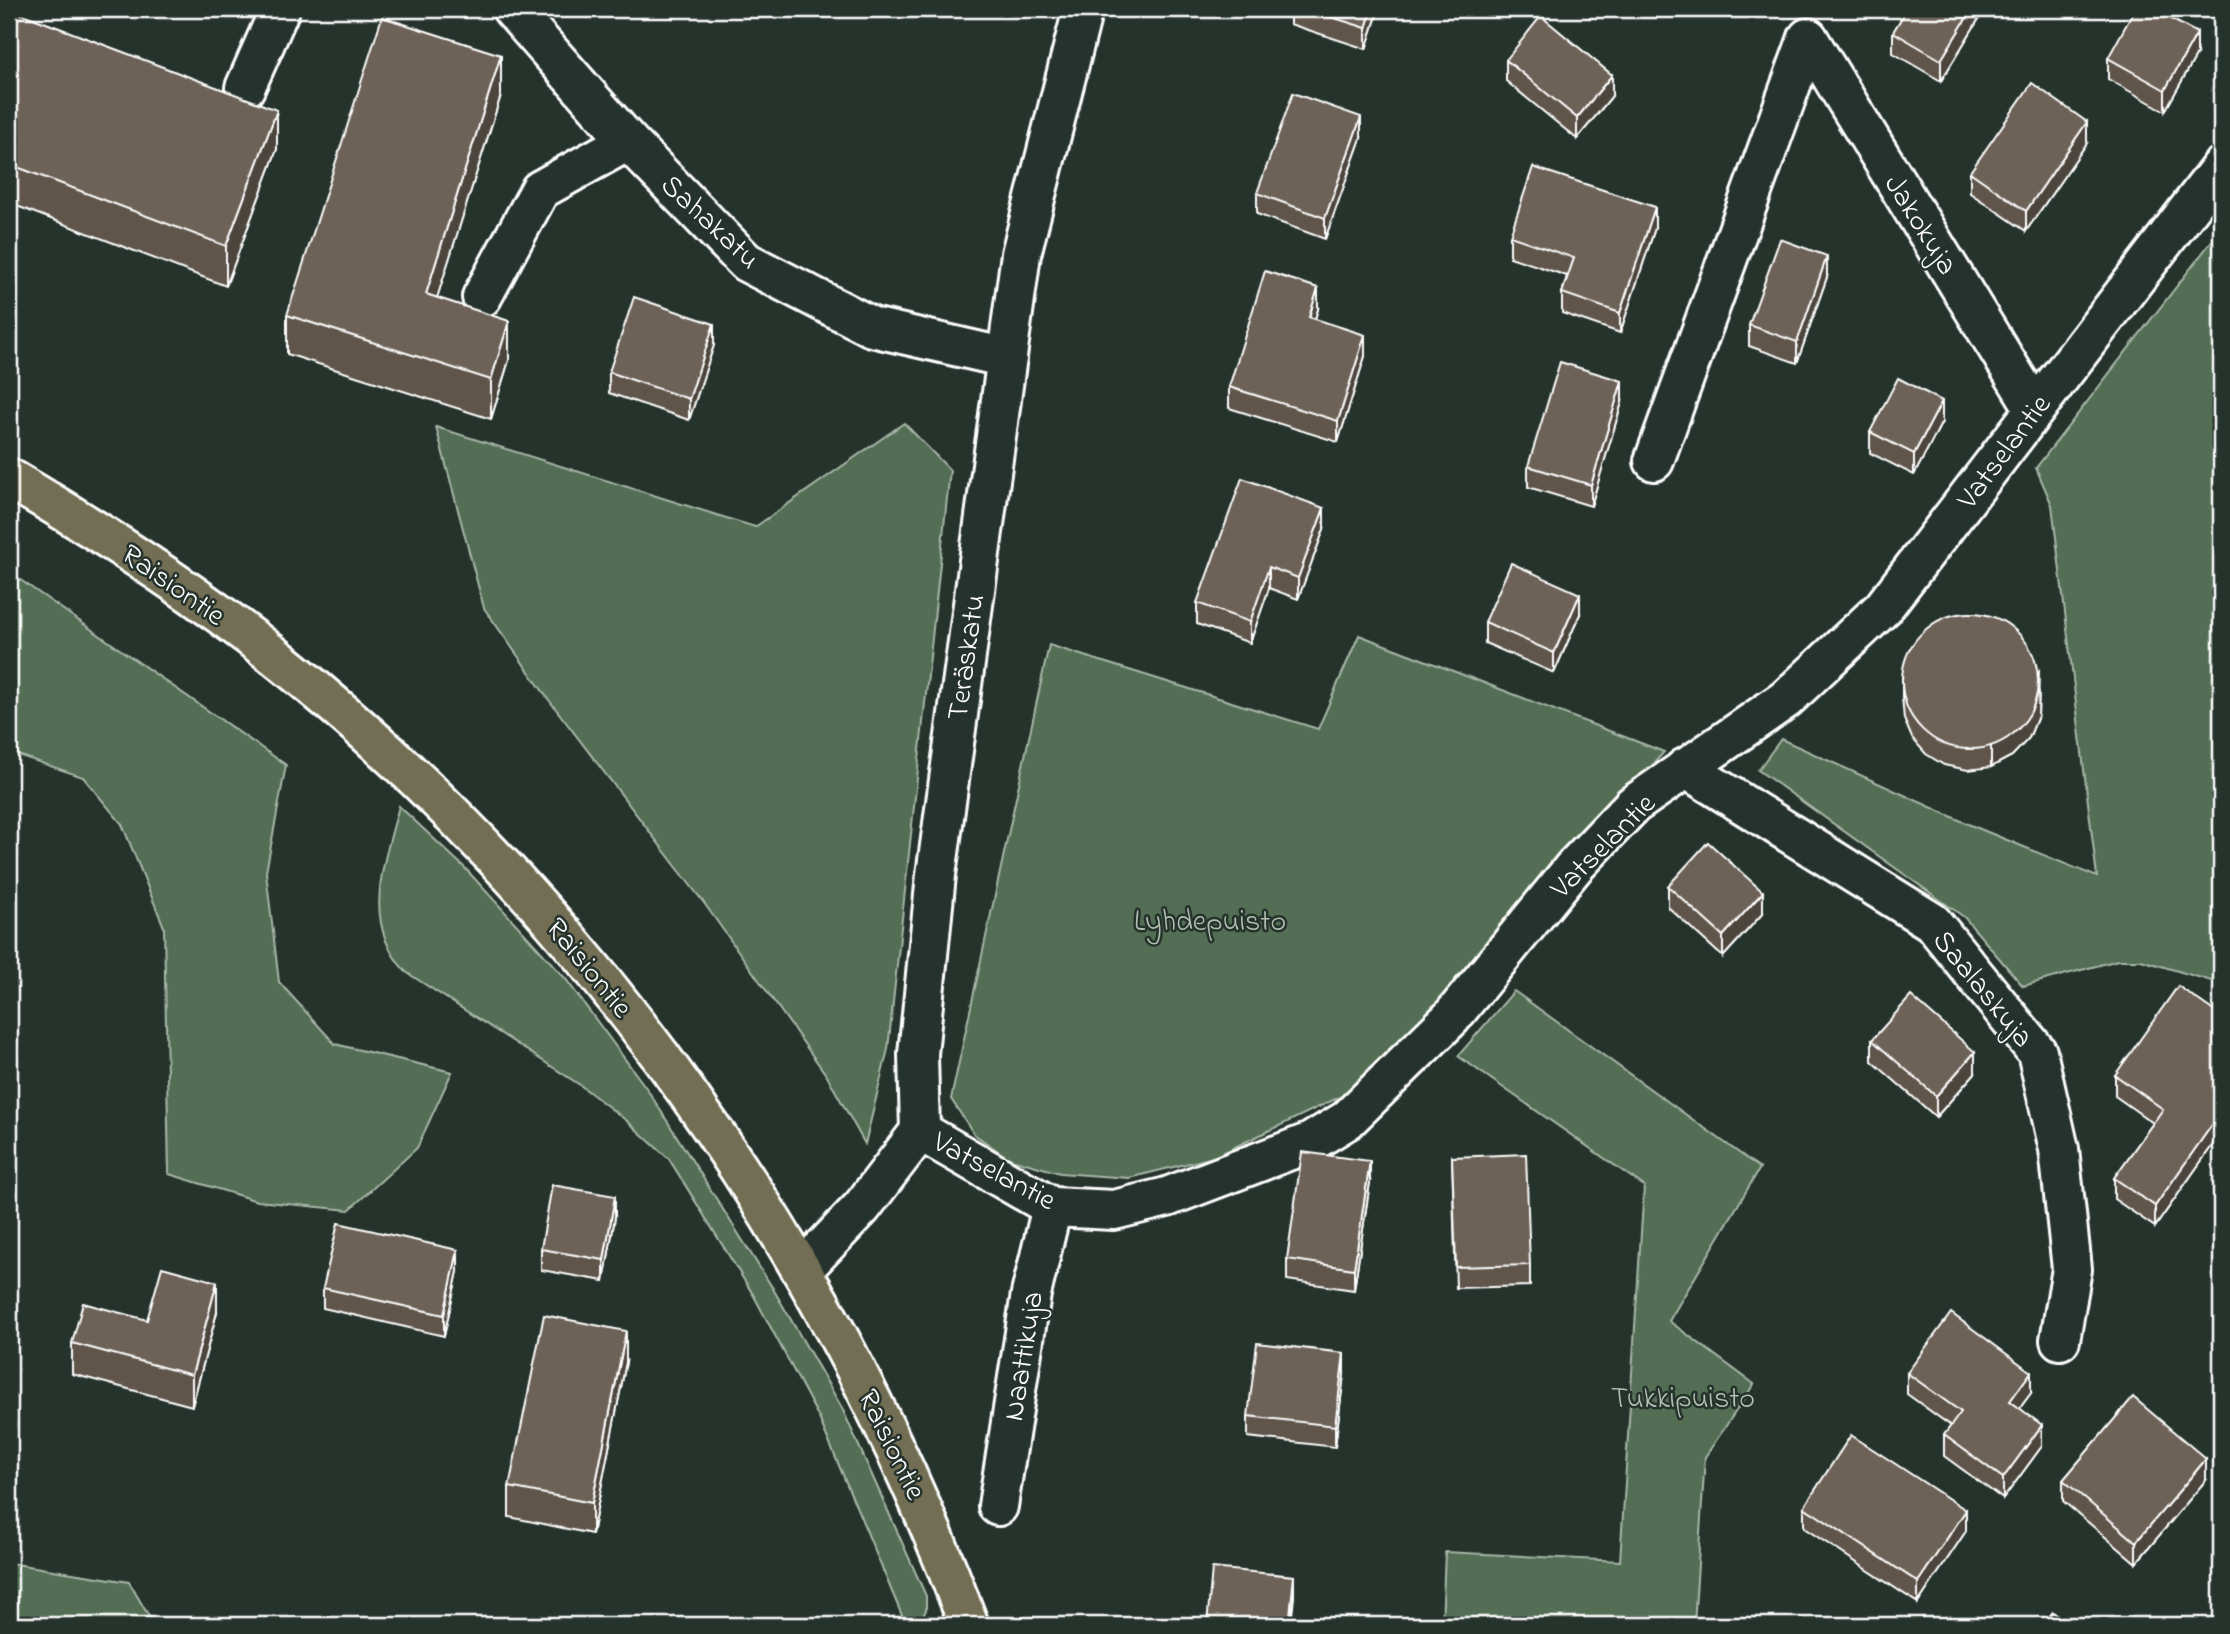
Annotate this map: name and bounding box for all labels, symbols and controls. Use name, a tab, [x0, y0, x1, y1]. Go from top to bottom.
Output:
street label: Sahakatu	[649, 165, 769, 281]
street label: Jakokuja	[1871, 167, 1968, 284]
street label: Vatselantie	[1947, 386, 2064, 520]
street label: Raisiontie	[111, 535, 234, 639]
street label: Teräskatu	[937, 592, 999, 723]
street label: Vatselantie	[1540, 784, 1667, 911]
park label: Lyhdepuisto	[1134, 901, 1286, 945]
street label: Raisiontie	[533, 909, 642, 1029]
street label: Saalaskuja	[1920, 921, 2043, 1058]
street label: Vatselantie	[923, 1121, 1064, 1224]
street label: Naattikuja	[993, 1289, 1057, 1424]
park label: Tukkipuisto	[1611, 1378, 1755, 1422]
street label: Raisiontie	[845, 1383, 936, 1509]

